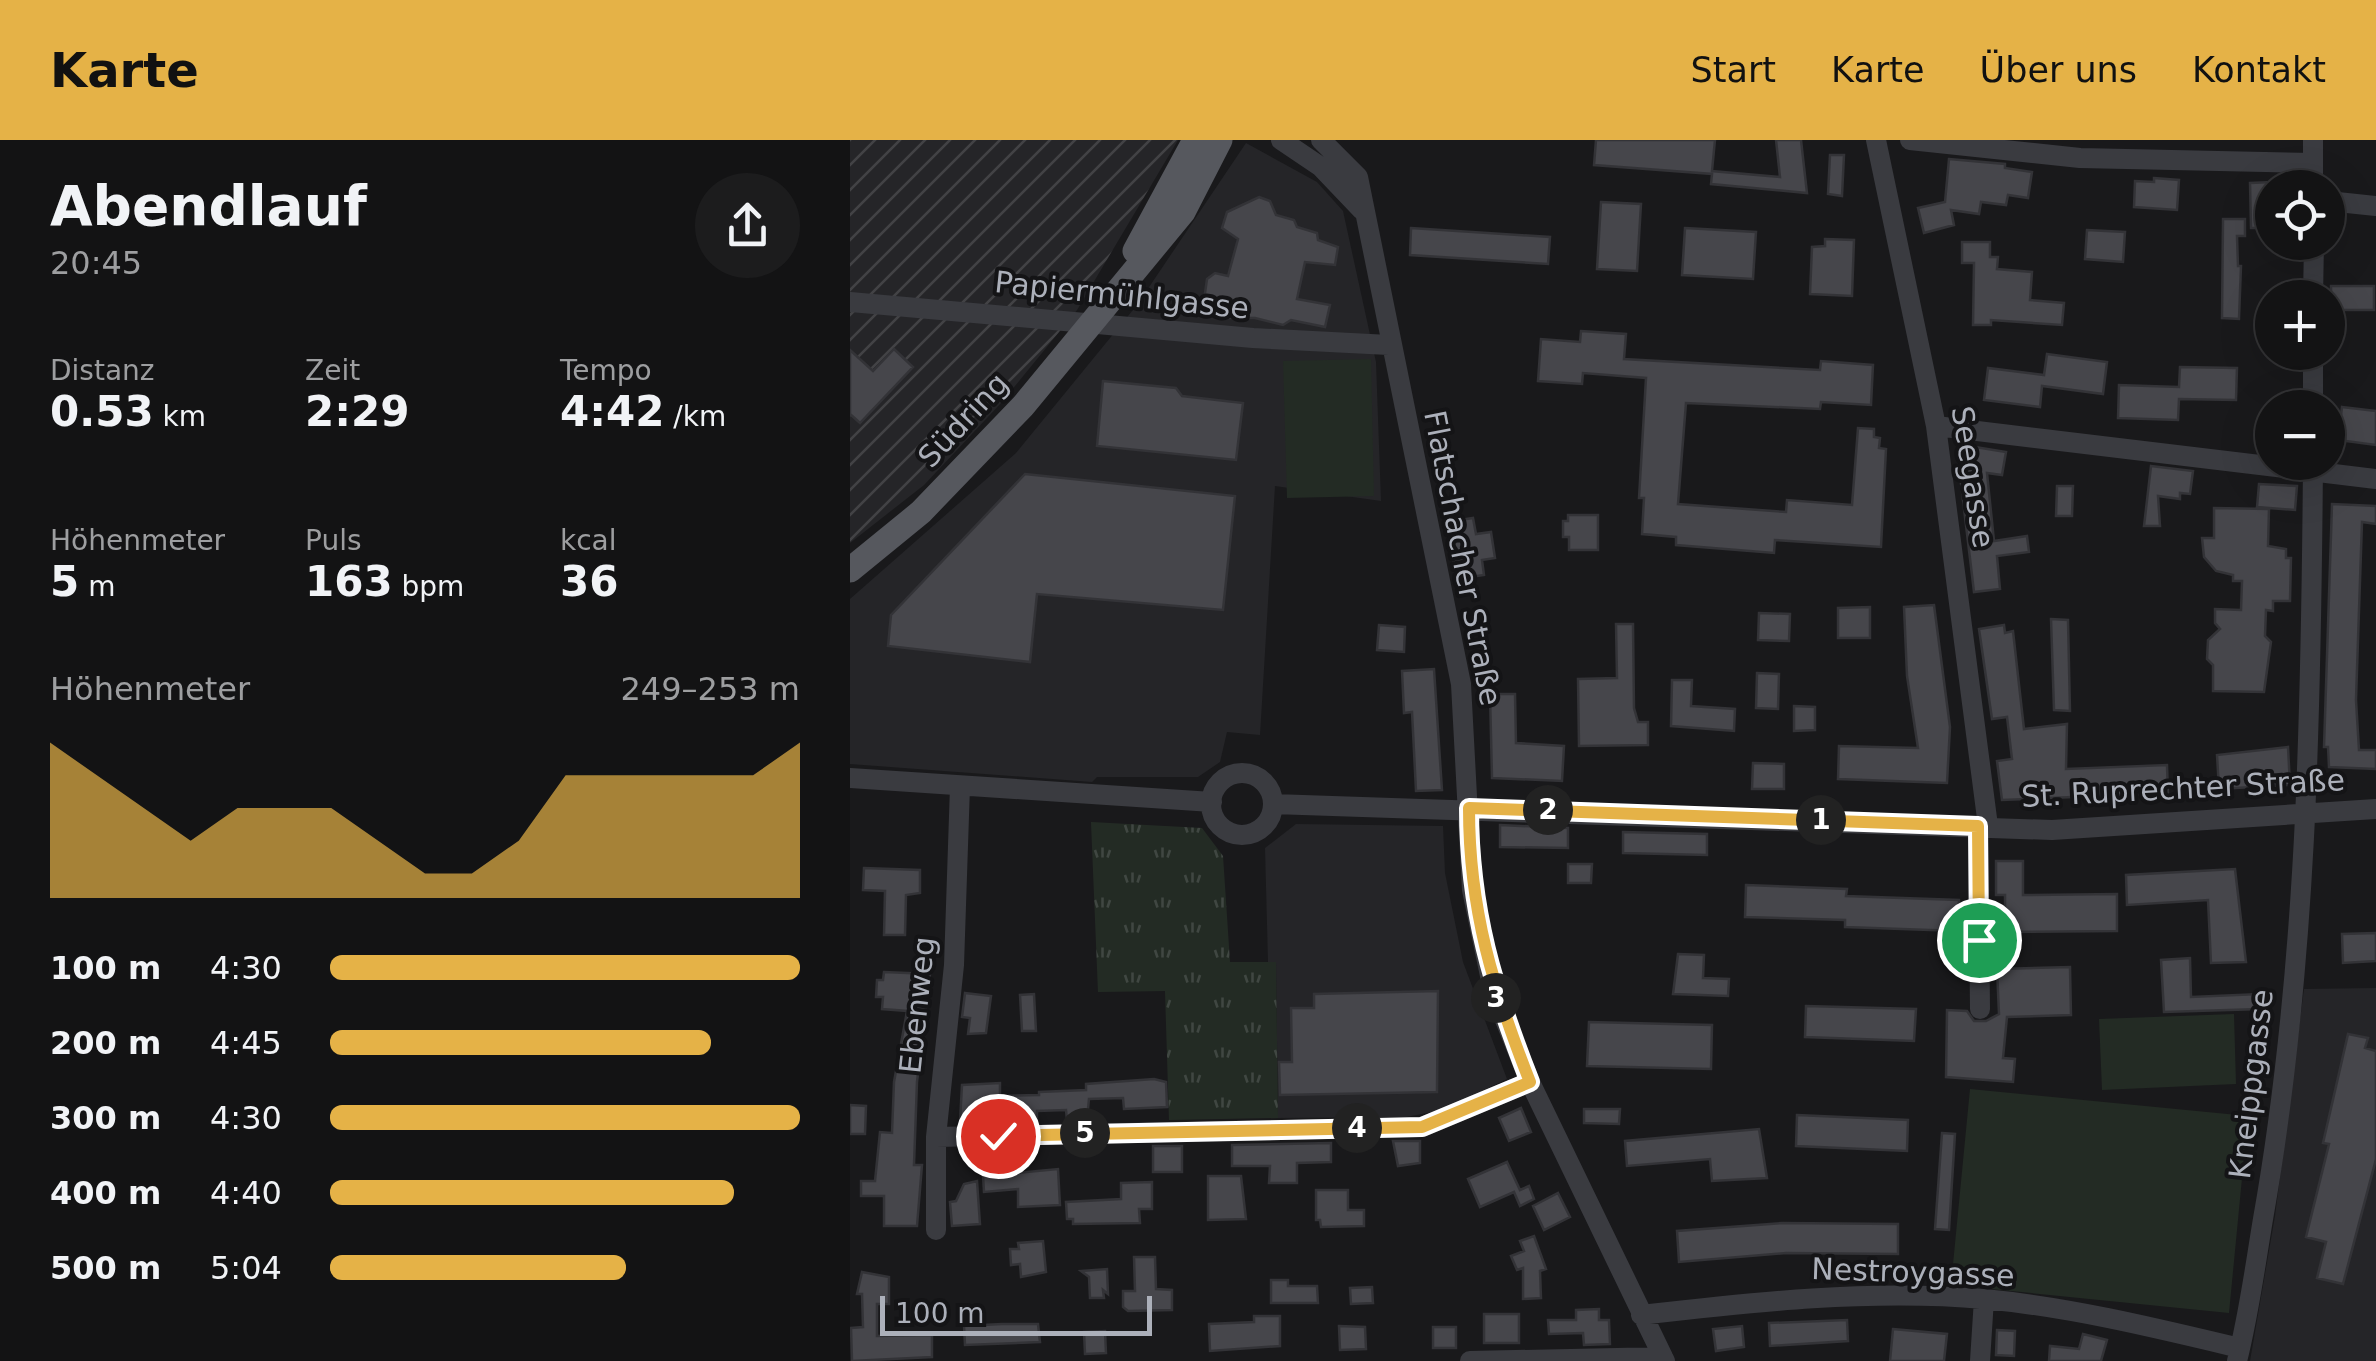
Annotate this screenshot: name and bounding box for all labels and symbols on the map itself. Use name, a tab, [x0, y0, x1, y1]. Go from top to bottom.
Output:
street label: Papiermühlgasse	[993, 264, 1251, 326]
street label: Südring	[911, 366, 1015, 474]
street label: Seegasse	[1945, 404, 2001, 550]
street label: Flatschacher Straße	[1417, 407, 1509, 709]
street label: St. Ruprechter Straße	[2020, 762, 2346, 814]
pin: 2	[1523, 785, 1573, 835]
pin: 1	[1796, 795, 1846, 845]
pin	[1937, 898, 2022, 983]
street label: Ebenweg	[892, 935, 942, 1075]
pin: 3	[1471, 973, 1521, 1023]
street label: Kneippgasse	[2222, 987, 2280, 1181]
pin	[956, 1094, 1041, 1179]
pin: 4	[1332, 1103, 1382, 1153]
pin: 5	[1060, 1108, 1110, 1158]
street label: Nestroygasse	[1811, 1251, 2015, 1293]
scale bar	[880, 1291, 1152, 1336]

